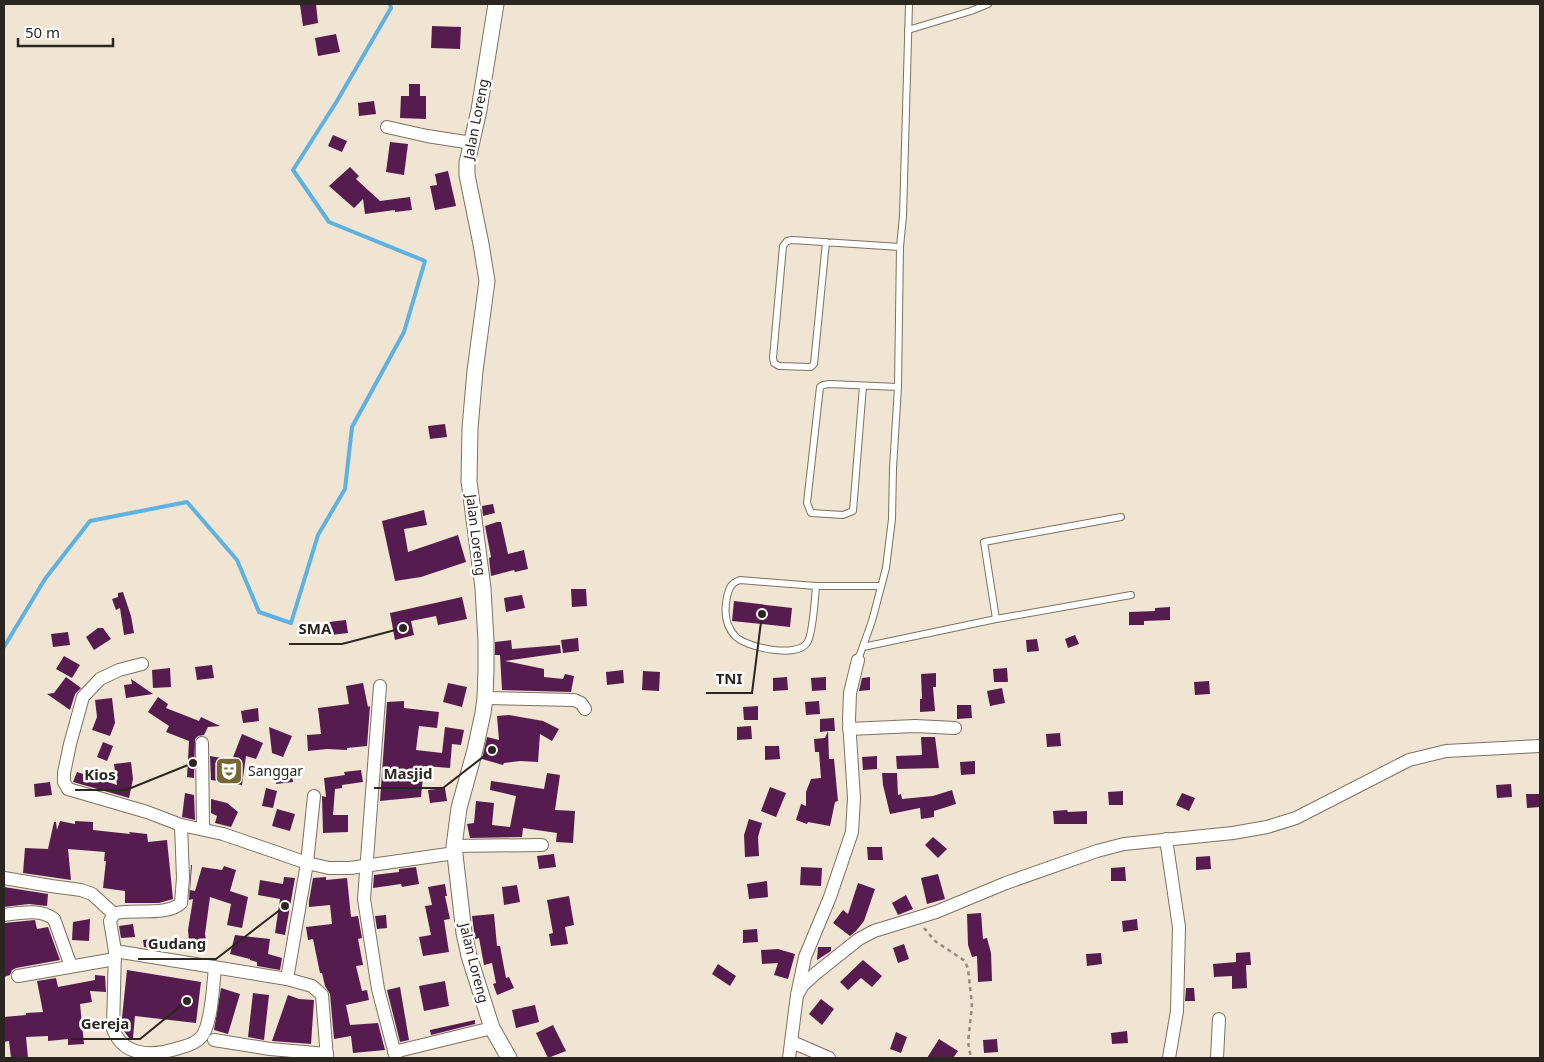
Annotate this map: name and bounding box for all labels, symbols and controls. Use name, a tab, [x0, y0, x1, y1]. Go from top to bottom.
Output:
scale bar	[18, 15, 112, 47]
text: 50 m	[25, 22, 60, 42]
street label: Jalan Loreng	[458, 77, 493, 163]
street label: Jalan Loreng	[462, 491, 491, 577]
callout: SMA	[289, 614, 342, 644]
text: SMA	[299, 618, 332, 638]
callout: TNI	[706, 663, 752, 693]
text: TNI	[716, 668, 743, 688]
theatre icon: Sanggar	[214, 756, 244, 786]
callout: Masjid	[374, 758, 443, 788]
callout: Kios	[75, 760, 126, 790]
place label: Sanggar	[248, 761, 303, 780]
text: Masjid	[383, 763, 433, 783]
text: Kios	[84, 764, 116, 784]
street label: Jalan Loreng	[455, 919, 494, 1005]
callout: Gudang	[138, 929, 216, 959]
text: Gudang	[148, 933, 206, 953]
callout: Gereja	[71, 1009, 140, 1039]
text: Gereja	[81, 1013, 129, 1033]

